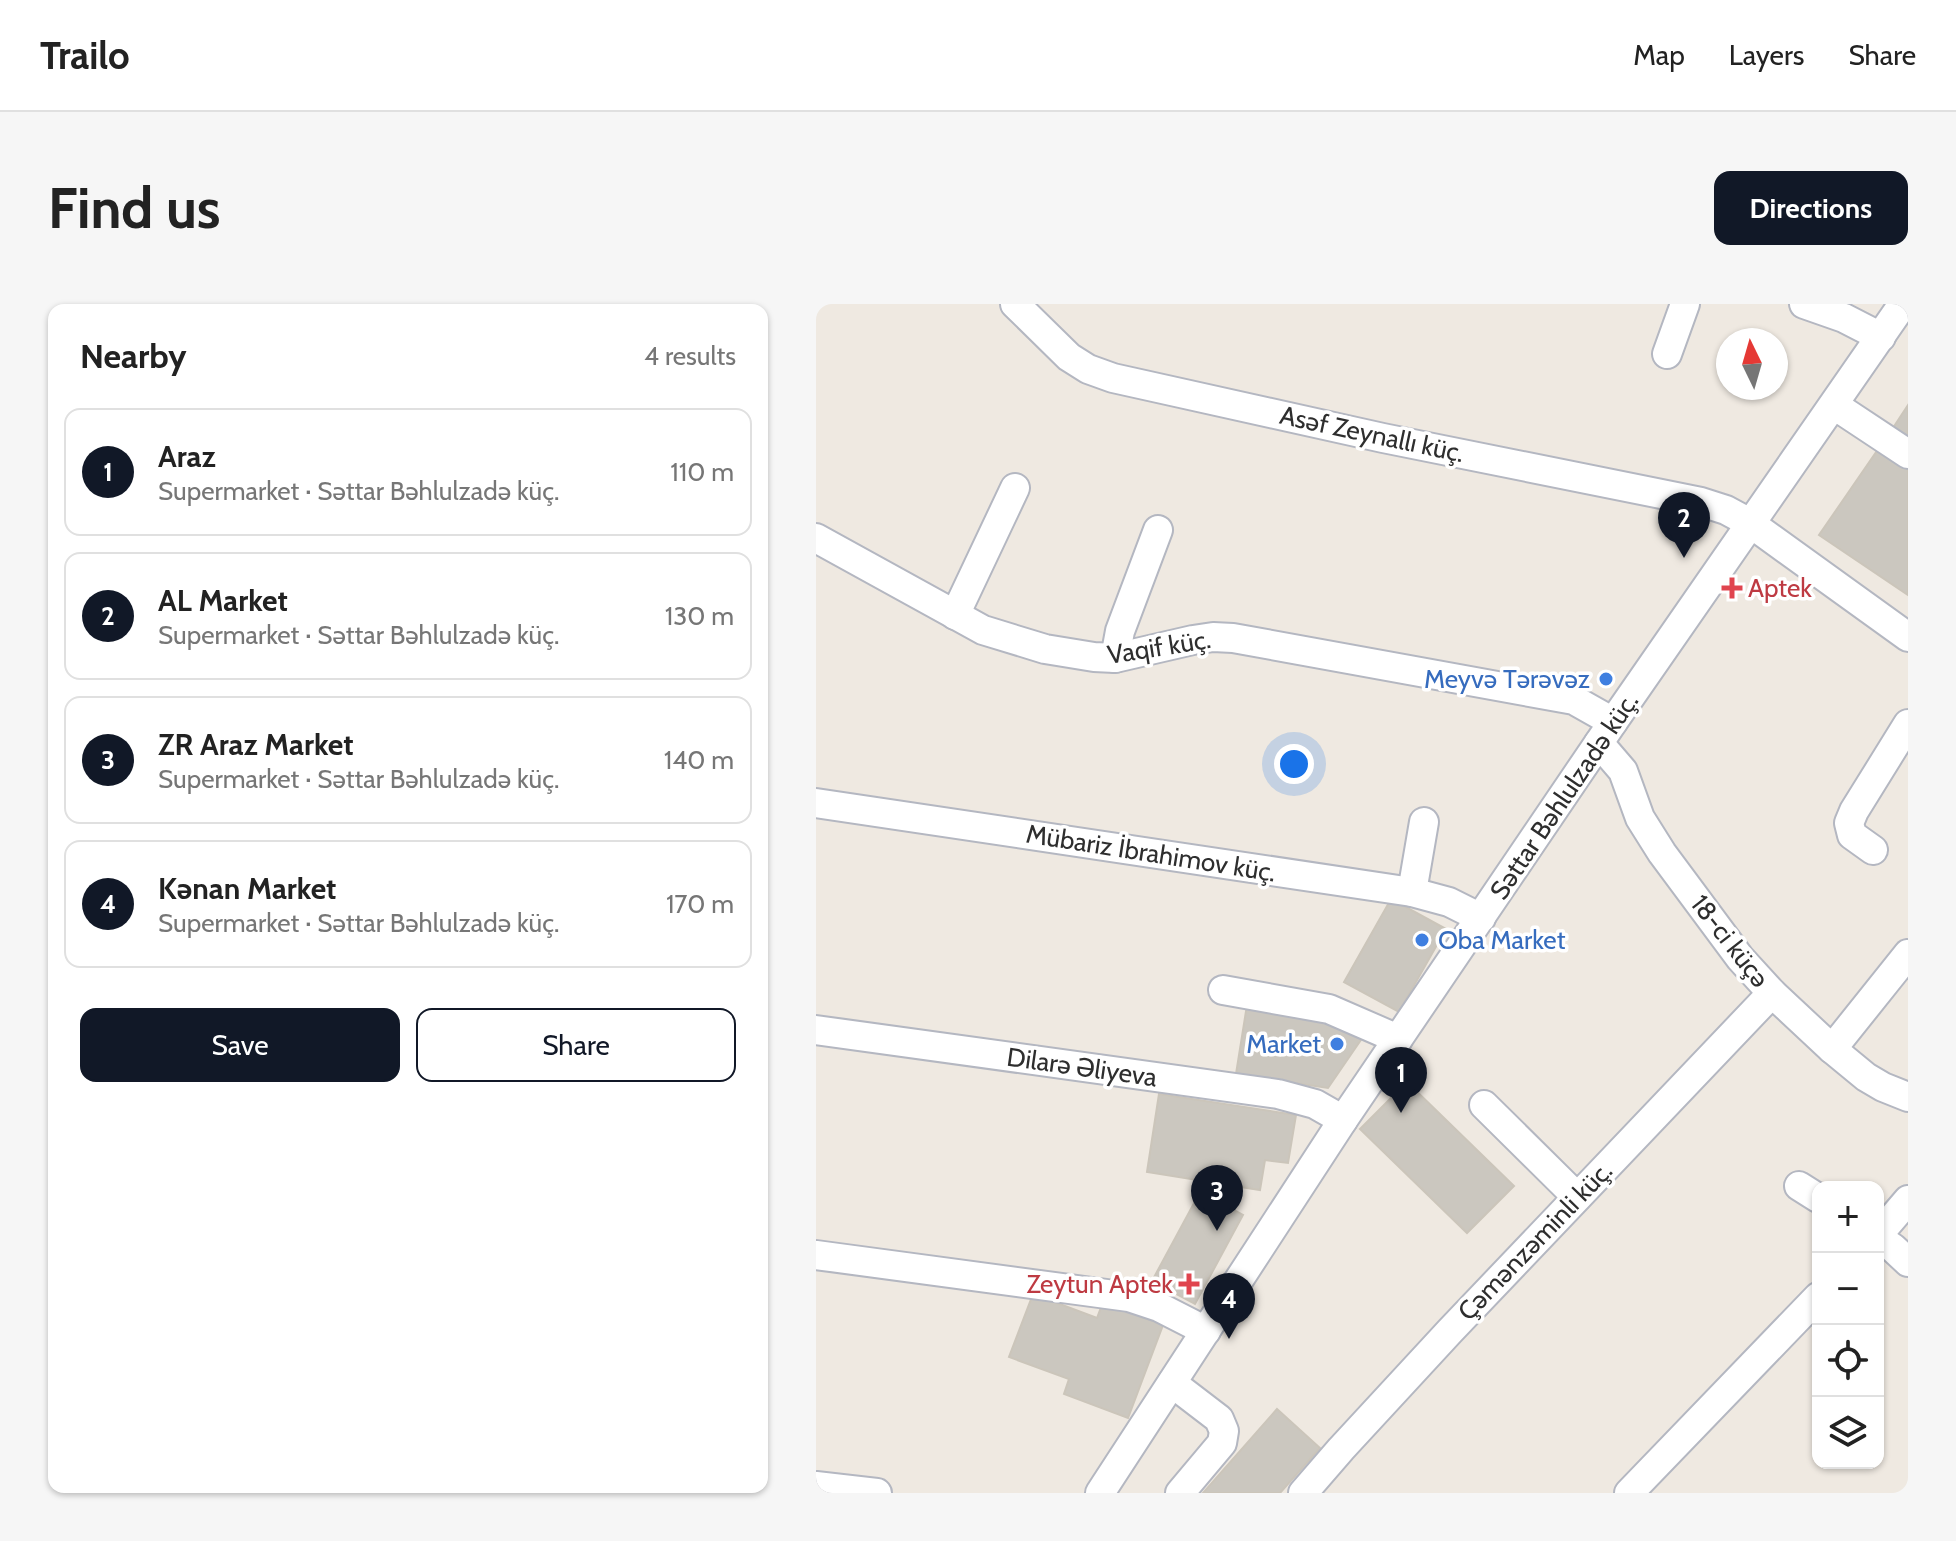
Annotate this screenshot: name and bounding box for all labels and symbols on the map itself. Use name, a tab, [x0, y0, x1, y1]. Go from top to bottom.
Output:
north arrow	[1716, 328, 1788, 400]
street label: Asəf Zeynallı küç.	[1277, 399, 1467, 469]
pin: 2	[1658, 492, 1710, 558]
place label: Aptek	[1748, 572, 1812, 604]
marker: Aptek	[1723, 579, 1741, 597]
street label: Vaqif küç.	[1105, 623, 1213, 671]
place label: Meyvə Tərəvəz	[1424, 663, 1590, 695]
marker: Meyvə Tərəvəz	[1597, 670, 1615, 688]
street label: Səttar Bəhlulzadə küç.	[1483, 687, 1645, 905]
your location	[1274, 744, 1314, 784]
street label: Mübariz İbrahimov küç.	[1024, 817, 1278, 889]
street label: 18-ci küçə	[1684, 888, 1776, 994]
place label: Oba Market	[1438, 924, 1566, 956]
marker: Oba Market	[1413, 931, 1431, 949]
place label: Market	[1246, 1028, 1321, 1060]
marker: Market	[1328, 1035, 1346, 1053]
street label: Dilarə Əliyeva	[1005, 1041, 1160, 1093]
pin: 1	[1375, 1047, 1427, 1113]
street label: Çəmənzəminli küç.	[1451, 1155, 1619, 1327]
pin: 3	[1191, 1165, 1243, 1231]
place label: Zeytun Aptek	[1026, 1268, 1173, 1300]
pin: 4	[1203, 1273, 1255, 1339]
marker: Zeytun Aptek	[1180, 1275, 1198, 1293]

